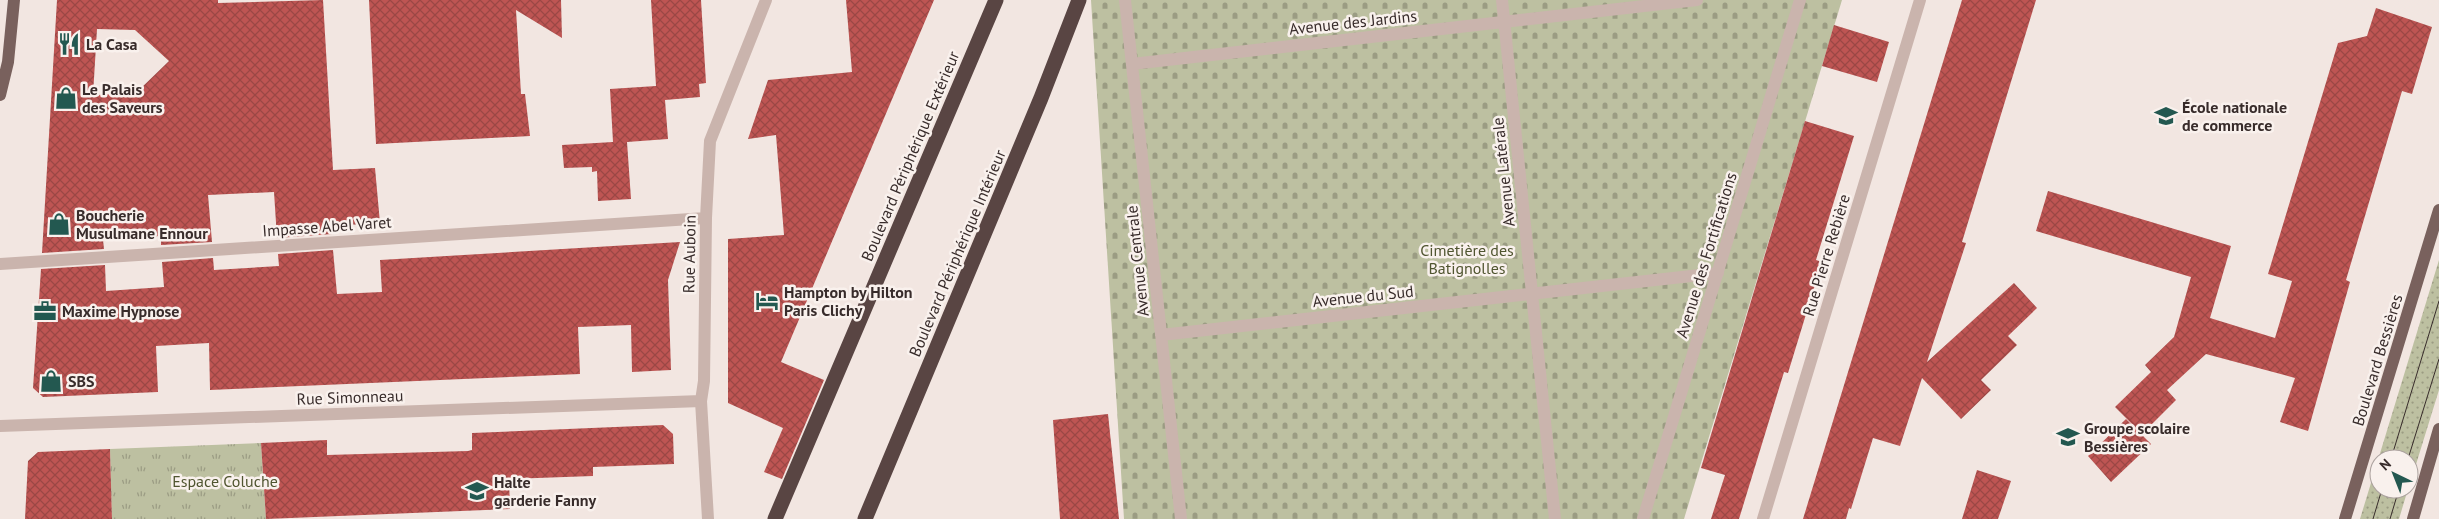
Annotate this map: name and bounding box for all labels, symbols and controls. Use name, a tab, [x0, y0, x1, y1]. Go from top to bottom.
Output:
street label: Avenue des Jardins	[1288, 5, 1418, 39]
restaurant icon: La Casa	[56, 31, 82, 57]
place label: La Casa	[86, 34, 137, 54]
street label: Boulevard Périphérique Extérieur	[857, 47, 964, 264]
place label: Le Palais des Saveurs	[82, 79, 163, 117]
shop icon: Le Palais des Saveurs	[53, 85, 79, 111]
place label: École nationale de commerce	[2182, 97, 2287, 135]
school or university icon: École nationale de commerce	[2153, 103, 2179, 129]
street label: Avenue Latérale	[1487, 116, 1519, 228]
street label: Boulevard Périphérique Intérieur	[904, 146, 1010, 359]
street label: Avenue des Fortifications	[1671, 170, 1741, 340]
street label: Rue Pierre Rebière	[1798, 192, 1854, 318]
place label: Boucherie Musulmane Ennour	[76, 205, 208, 243]
street label: Avenue Centrale	[1121, 205, 1153, 317]
shop icon: Boucherie Musulmane Ennour	[46, 211, 72, 237]
street label: Impasse Abel Varet	[262, 211, 393, 240]
street label: Rue Auboin	[678, 215, 700, 293]
park label: Cimetière des Batignolles	[1420, 240, 1514, 278]
street label: Avenue du Sud	[1311, 281, 1415, 311]
place label: Hampton by Hilton Paris Clichy	[784, 282, 912, 320]
hotel icon: Hampton by Hilton Paris Clichy	[754, 288, 780, 314]
street label: Boulevard Bessières	[2347, 291, 2407, 428]
office icon: Maxime Hypnose	[32, 298, 58, 324]
place label: Maxime Hypnose	[62, 301, 179, 321]
shop icon: SBS	[38, 368, 64, 394]
place label: SBS	[68, 371, 94, 391]
street label: Rue Simonneau	[296, 385, 404, 409]
place label: Groupe scolaire Bessières	[2084, 418, 2190, 456]
school or university icon: Groupe scolaire Bessières	[2055, 424, 2081, 450]
north arrow	[2369, 449, 2419, 499]
text: N	[2376, 455, 2395, 474]
park label: Espace Coluche	[172, 471, 278, 491]
place label: Halte garderie Fanny	[494, 472, 596, 510]
school or university icon: Halte garderie Fanny	[464, 478, 490, 504]

